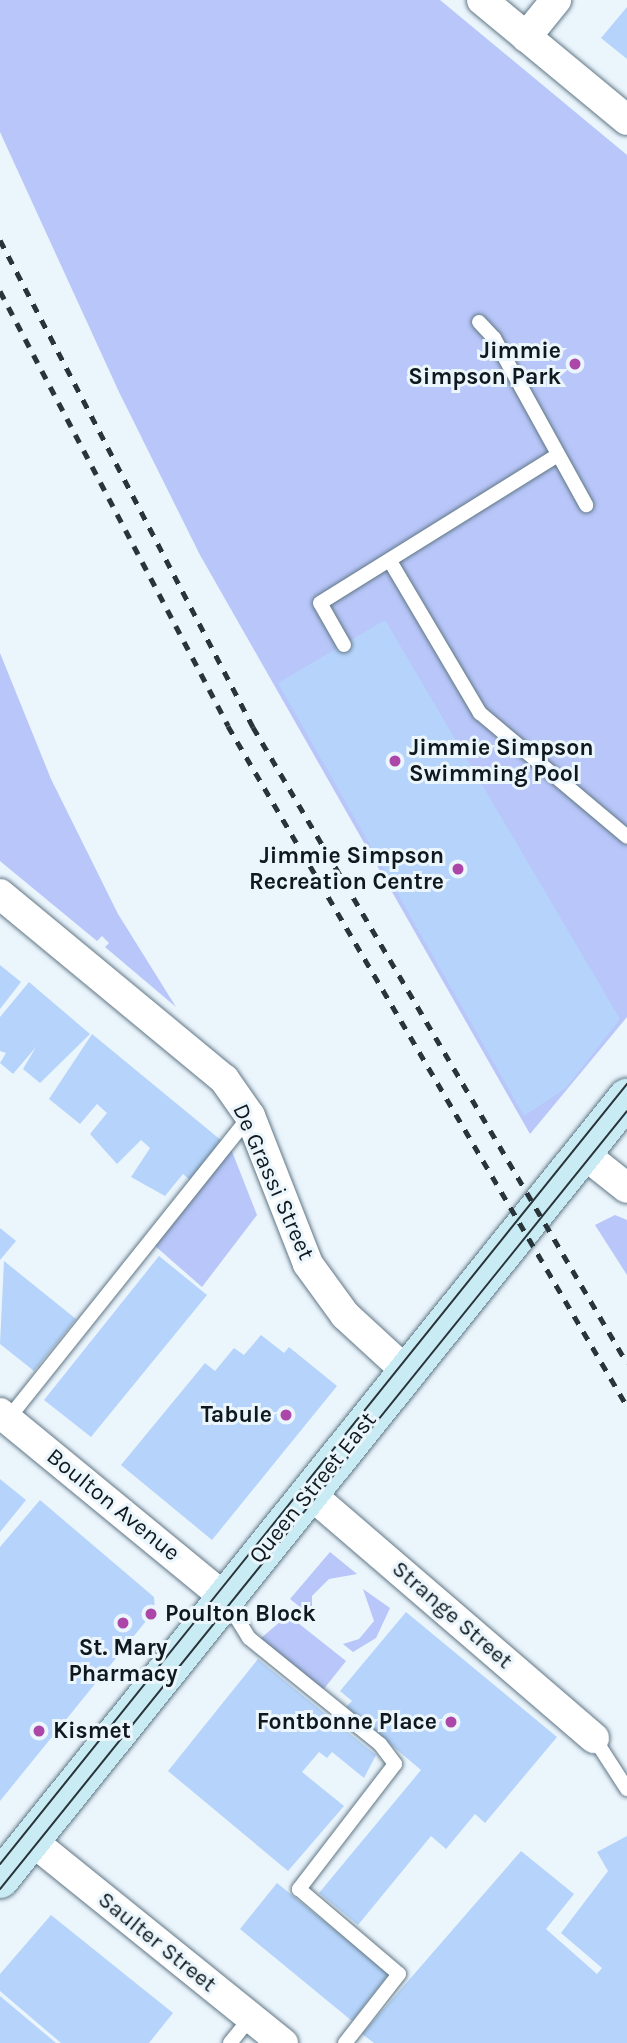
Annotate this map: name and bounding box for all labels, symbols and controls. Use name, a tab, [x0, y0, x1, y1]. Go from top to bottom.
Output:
place label: Jimmie Simpson Park	[408, 337, 561, 391]
marker: Jimmie Simpson Park	[567, 356, 583, 372]
place label: Jimmie Simpson Swimming Pool	[409, 734, 593, 788]
marker: Jimmie Simpson Swimming Pool	[387, 753, 403, 769]
place label: Jimmie Simpson Recreation Centre	[249, 842, 444, 896]
marker: Jimmie Simpson Recreation Centre	[450, 861, 466, 877]
street label: De Grassi Street	[226, 1100, 320, 1264]
place label: Tabule	[201, 1401, 272, 1429]
street label: Queen Street East	[243, 1407, 383, 1569]
marker: Tabule	[278, 1407, 294, 1423]
street label: Boulton Avenue	[41, 1443, 185, 1567]
street label: Strange Street	[386, 1555, 518, 1675]
place label: Poulton Block	[165, 1600, 316, 1628]
marker: Poulton Block	[143, 1606, 159, 1622]
marker: St. Mary Pharmacy	[115, 1615, 131, 1631]
place label: St. Mary Pharmacy	[68, 1634, 178, 1688]
place label: Fontbonne Place	[257, 1708, 437, 1736]
marker: Fontbonne Place	[443, 1714, 459, 1730]
place label: Kismet	[53, 1717, 131, 1745]
marker: Kismet	[31, 1723, 47, 1739]
street label: Saulter Street	[92, 1886, 222, 1998]

